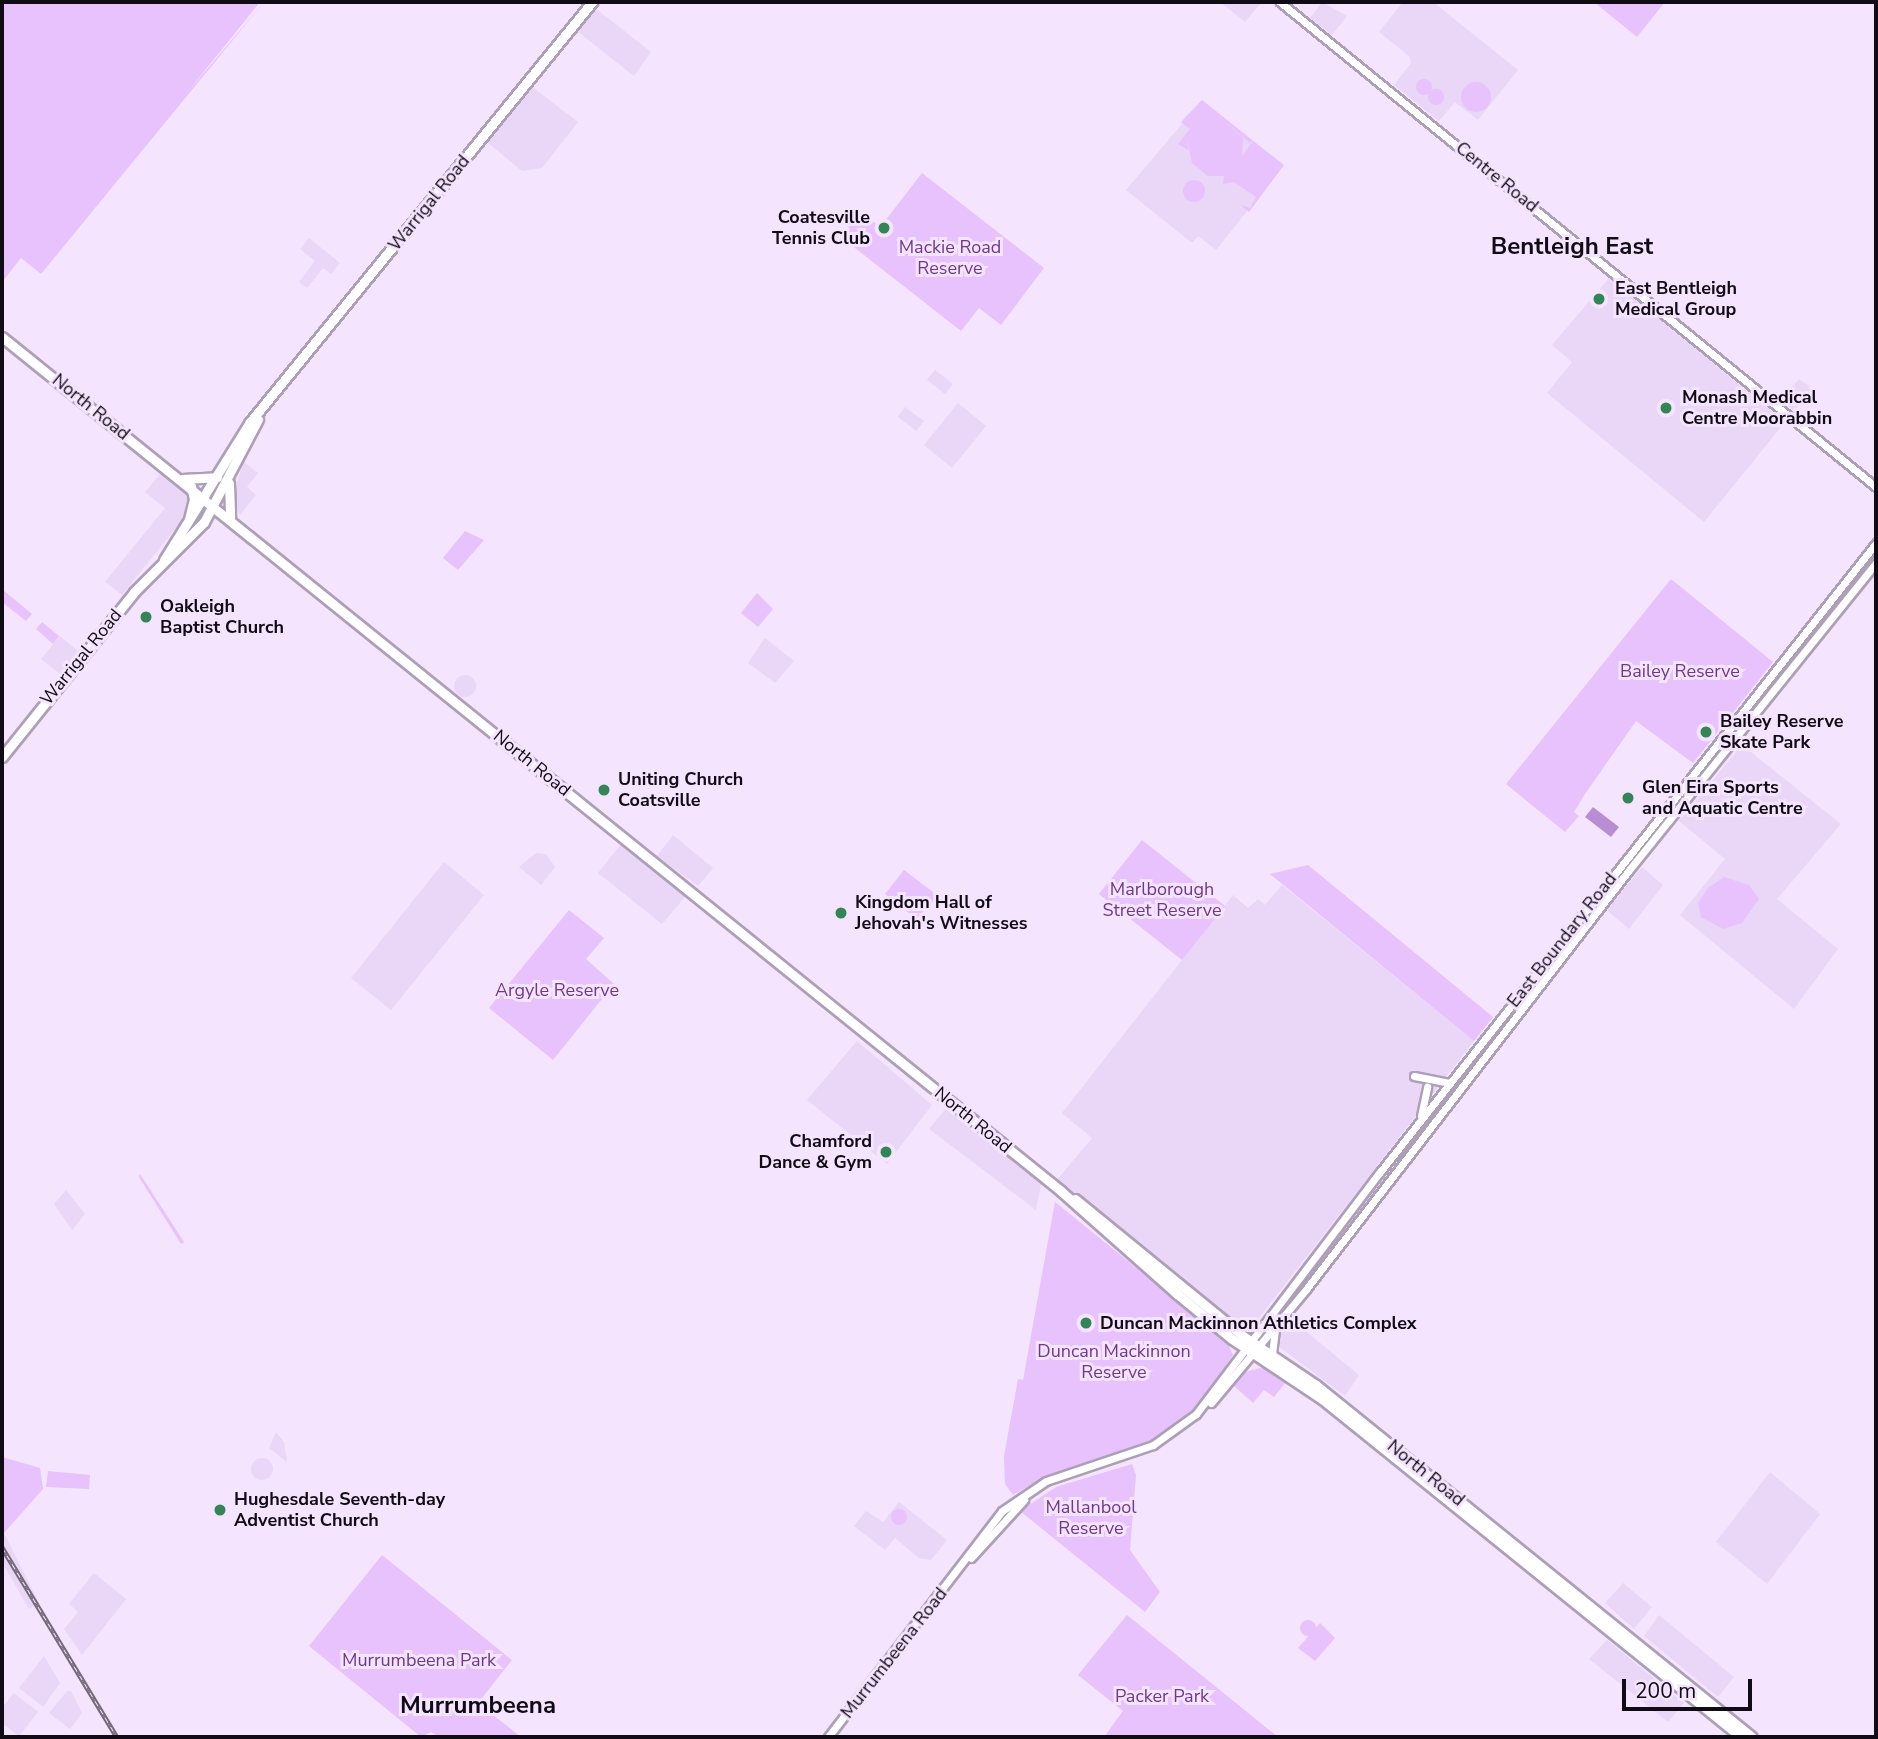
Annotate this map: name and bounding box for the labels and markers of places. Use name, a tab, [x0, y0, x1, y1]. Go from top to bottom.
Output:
place label: Coatesville Tennis Club	[772, 207, 870, 249]
marker: Coatesville Tennis Club	[876, 220, 892, 236]
place label: East Bentleigh Medical Group	[1615, 278, 1737, 320]
marker: East Bentleigh Medical Group	[1589, 289, 1609, 309]
place label: Monash Medical Centre Moorabbin	[1682, 387, 1832, 430]
marker: Monash Medical Centre Moorabbin	[1656, 398, 1676, 418]
place label: Oakleigh Baptist Church	[160, 596, 284, 638]
marker: Oakleigh Baptist Church	[138, 609, 154, 625]
place label: Bailey Reserve Skate Park	[1720, 711, 1843, 754]
marker: Bailey Reserve Skate Park	[1698, 724, 1714, 740]
place label: Uniting Church Coatsville	[618, 769, 743, 812]
place label: Glen Eira Sports and Aquatic Centre	[1642, 777, 1803, 820]
marker: Uniting Church Coatsville	[596, 782, 612, 798]
marker: Glen Eira Sports and Aquatic Centre	[1620, 790, 1636, 806]
place label: Kingdom Hall of Jehovah's Witnesses	[855, 892, 1027, 934]
marker: Kingdom Hall of Jehovah's Witnesses	[833, 905, 849, 921]
place label: Chamford Dance & Gym	[759, 1131, 872, 1174]
marker: Chamford Dance & Gym	[878, 1144, 894, 1160]
place label: Duncan Mackinnon Athletics Complex	[1100, 1312, 1417, 1334]
marker: Duncan Mackinnon Athletics Complex	[1078, 1315, 1094, 1331]
place label: Hughesdale Seventh-day Adventist Church	[234, 1489, 445, 1532]
marker: Hughesdale Seventh-day Adventist Church	[212, 1502, 228, 1518]

